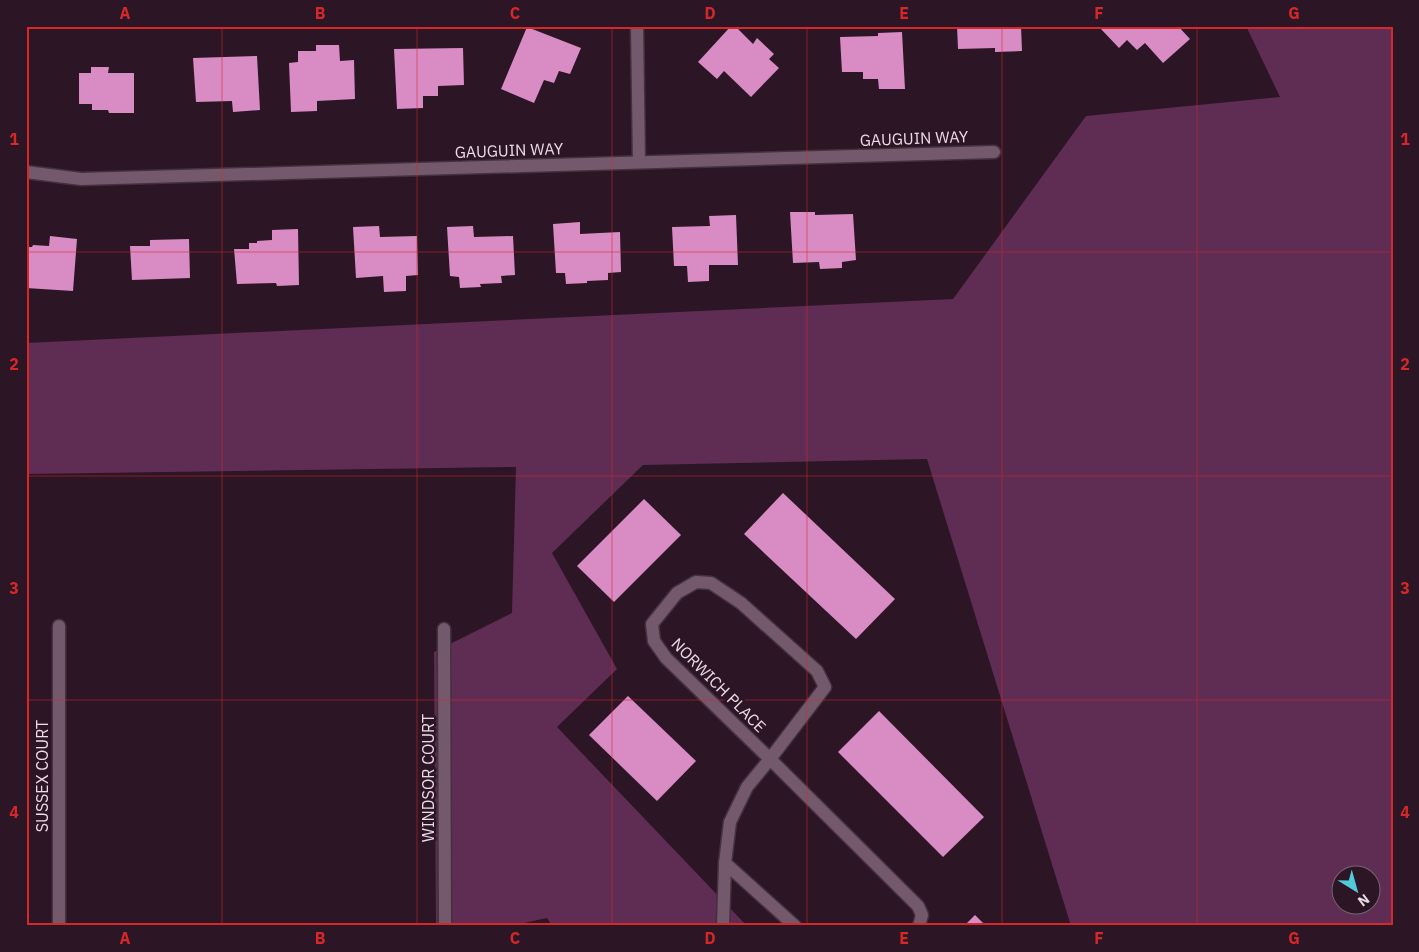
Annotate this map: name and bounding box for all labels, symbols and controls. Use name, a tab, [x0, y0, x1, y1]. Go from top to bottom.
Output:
text: A	[120, 3, 131, 23]
text: B	[315, 3, 326, 23]
text: C	[510, 3, 520, 23]
text: D	[704, 3, 716, 23]
text: E	[899, 3, 909, 23]
text: F	[1094, 3, 1104, 23]
text: G	[1288, 3, 1300, 23]
street label: GAUGUIN WAY	[859, 126, 969, 150]
text: 1	[9, 129, 19, 149]
text: 1	[1400, 129, 1410, 149]
street label: GAUGUIN WAY	[454, 138, 564, 162]
text: 2	[9, 354, 19, 374]
text: 2	[1400, 354, 1410, 374]
text: 3	[9, 578, 19, 598]
text: 3	[1400, 578, 1410, 598]
street label: NORWICH PLACE	[667, 633, 771, 737]
street label: WINDSOR COURT	[418, 714, 438, 842]
street label: SUSSEX COURT	[32, 720, 52, 832]
text: 4	[9, 802, 19, 822]
text: 4	[1400, 802, 1410, 822]
north arrow	[1332, 864, 1382, 914]
text: N	[1354, 890, 1373, 911]
text: A	[120, 928, 131, 948]
text: B	[315, 928, 326, 948]
text: C	[510, 928, 520, 948]
text: D	[704, 928, 716, 948]
text: E	[899, 928, 909, 948]
text: F	[1094, 928, 1104, 948]
text: G	[1288, 928, 1300, 948]

